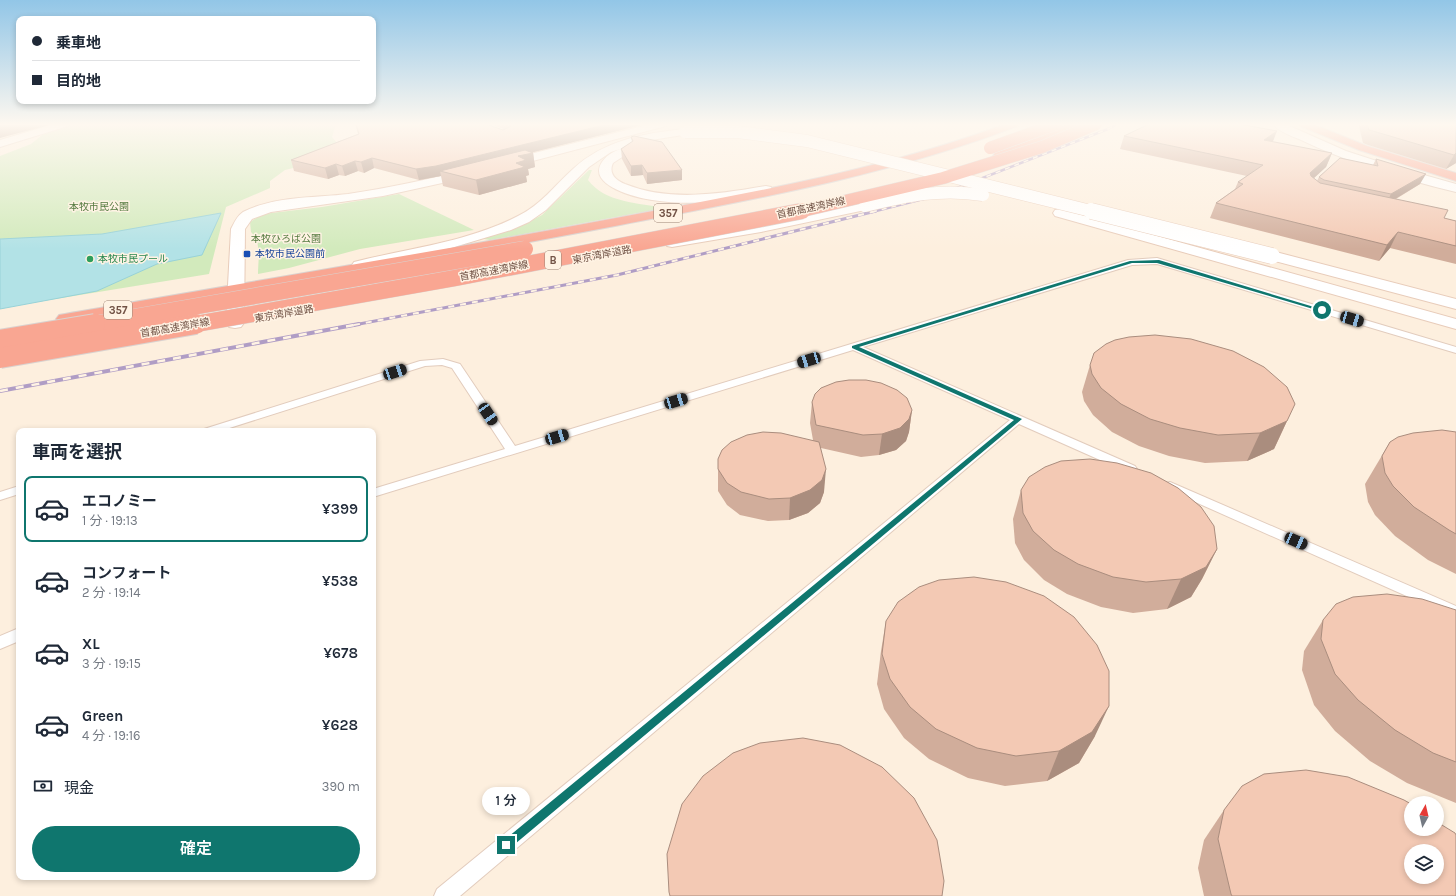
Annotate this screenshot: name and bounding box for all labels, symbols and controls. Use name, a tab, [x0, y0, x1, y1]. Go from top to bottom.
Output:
text: 乗車地	[56, 34, 101, 52]
text: 目的地	[56, 72, 101, 90]
street label: 首都高速湾岸線	[776, 195, 846, 221]
park label: 本牧市民公園	[69, 201, 129, 213]
road number: 357	[654, 204, 682, 222]
park label: 本牧ひろば公園	[251, 233, 321, 245]
street label: 東京湾岸道路	[571, 243, 633, 267]
place label: 本牧市民公園前	[255, 248, 325, 260]
marker: 本牧市民公園前	[242, 249, 252, 259]
road number: B	[545, 251, 561, 269]
place label: 本牧市民プール	[98, 253, 168, 265]
marker: 本牧市民プール	[85, 254, 95, 264]
street label: 首都高速湾岸線	[458, 258, 530, 284]
road number: 357	[104, 301, 132, 319]
route start	[1313, 301, 1331, 319]
street label: 東京湾岸道路	[253, 303, 315, 325]
car	[1339, 310, 1365, 328]
street label: 首都高速湾岸線	[139, 316, 211, 340]
car	[796, 351, 822, 369]
car	[382, 363, 408, 381]
car	[663, 392, 689, 410]
car	[476, 401, 500, 427]
car	[544, 428, 570, 446]
text: 車両を選択	[32, 441, 122, 463]
icon: car	[34, 491, 70, 527]
text: エコノミー	[82, 492, 157, 510]
text: ¥399	[322, 500, 358, 518]
text: 1 分 · 19:13	[82, 513, 138, 528]
car	[1283, 531, 1309, 551]
icon: car	[34, 563, 70, 599]
text: コンフォート	[82, 564, 172, 582]
text: ¥538	[322, 572, 358, 590]
text: 2 分 · 19:14	[82, 585, 141, 600]
icon: car	[34, 635, 70, 671]
text: XL	[82, 635, 100, 653]
text: ¥678	[323, 644, 358, 662]
text: 3 分 · 19:15	[82, 656, 141, 671]
icon: car	[34, 707, 70, 743]
text: Green	[82, 707, 123, 725]
text: ¥628	[322, 716, 358, 734]
text: 4 分 · 19:16	[82, 728, 140, 743]
icon: cash	[32, 775, 54, 797]
text: 現金	[64, 779, 94, 797]
text: 390 m	[322, 779, 360, 794]
callout: 1 分	[482, 787, 530, 815]
text: 1 分	[496, 793, 516, 808]
north arrow	[1404, 796, 1444, 836]
map controls	[1404, 796, 1444, 884]
button: 確定	[32, 826, 360, 872]
route end	[497, 836, 515, 854]
button: layers	[1404, 844, 1444, 884]

